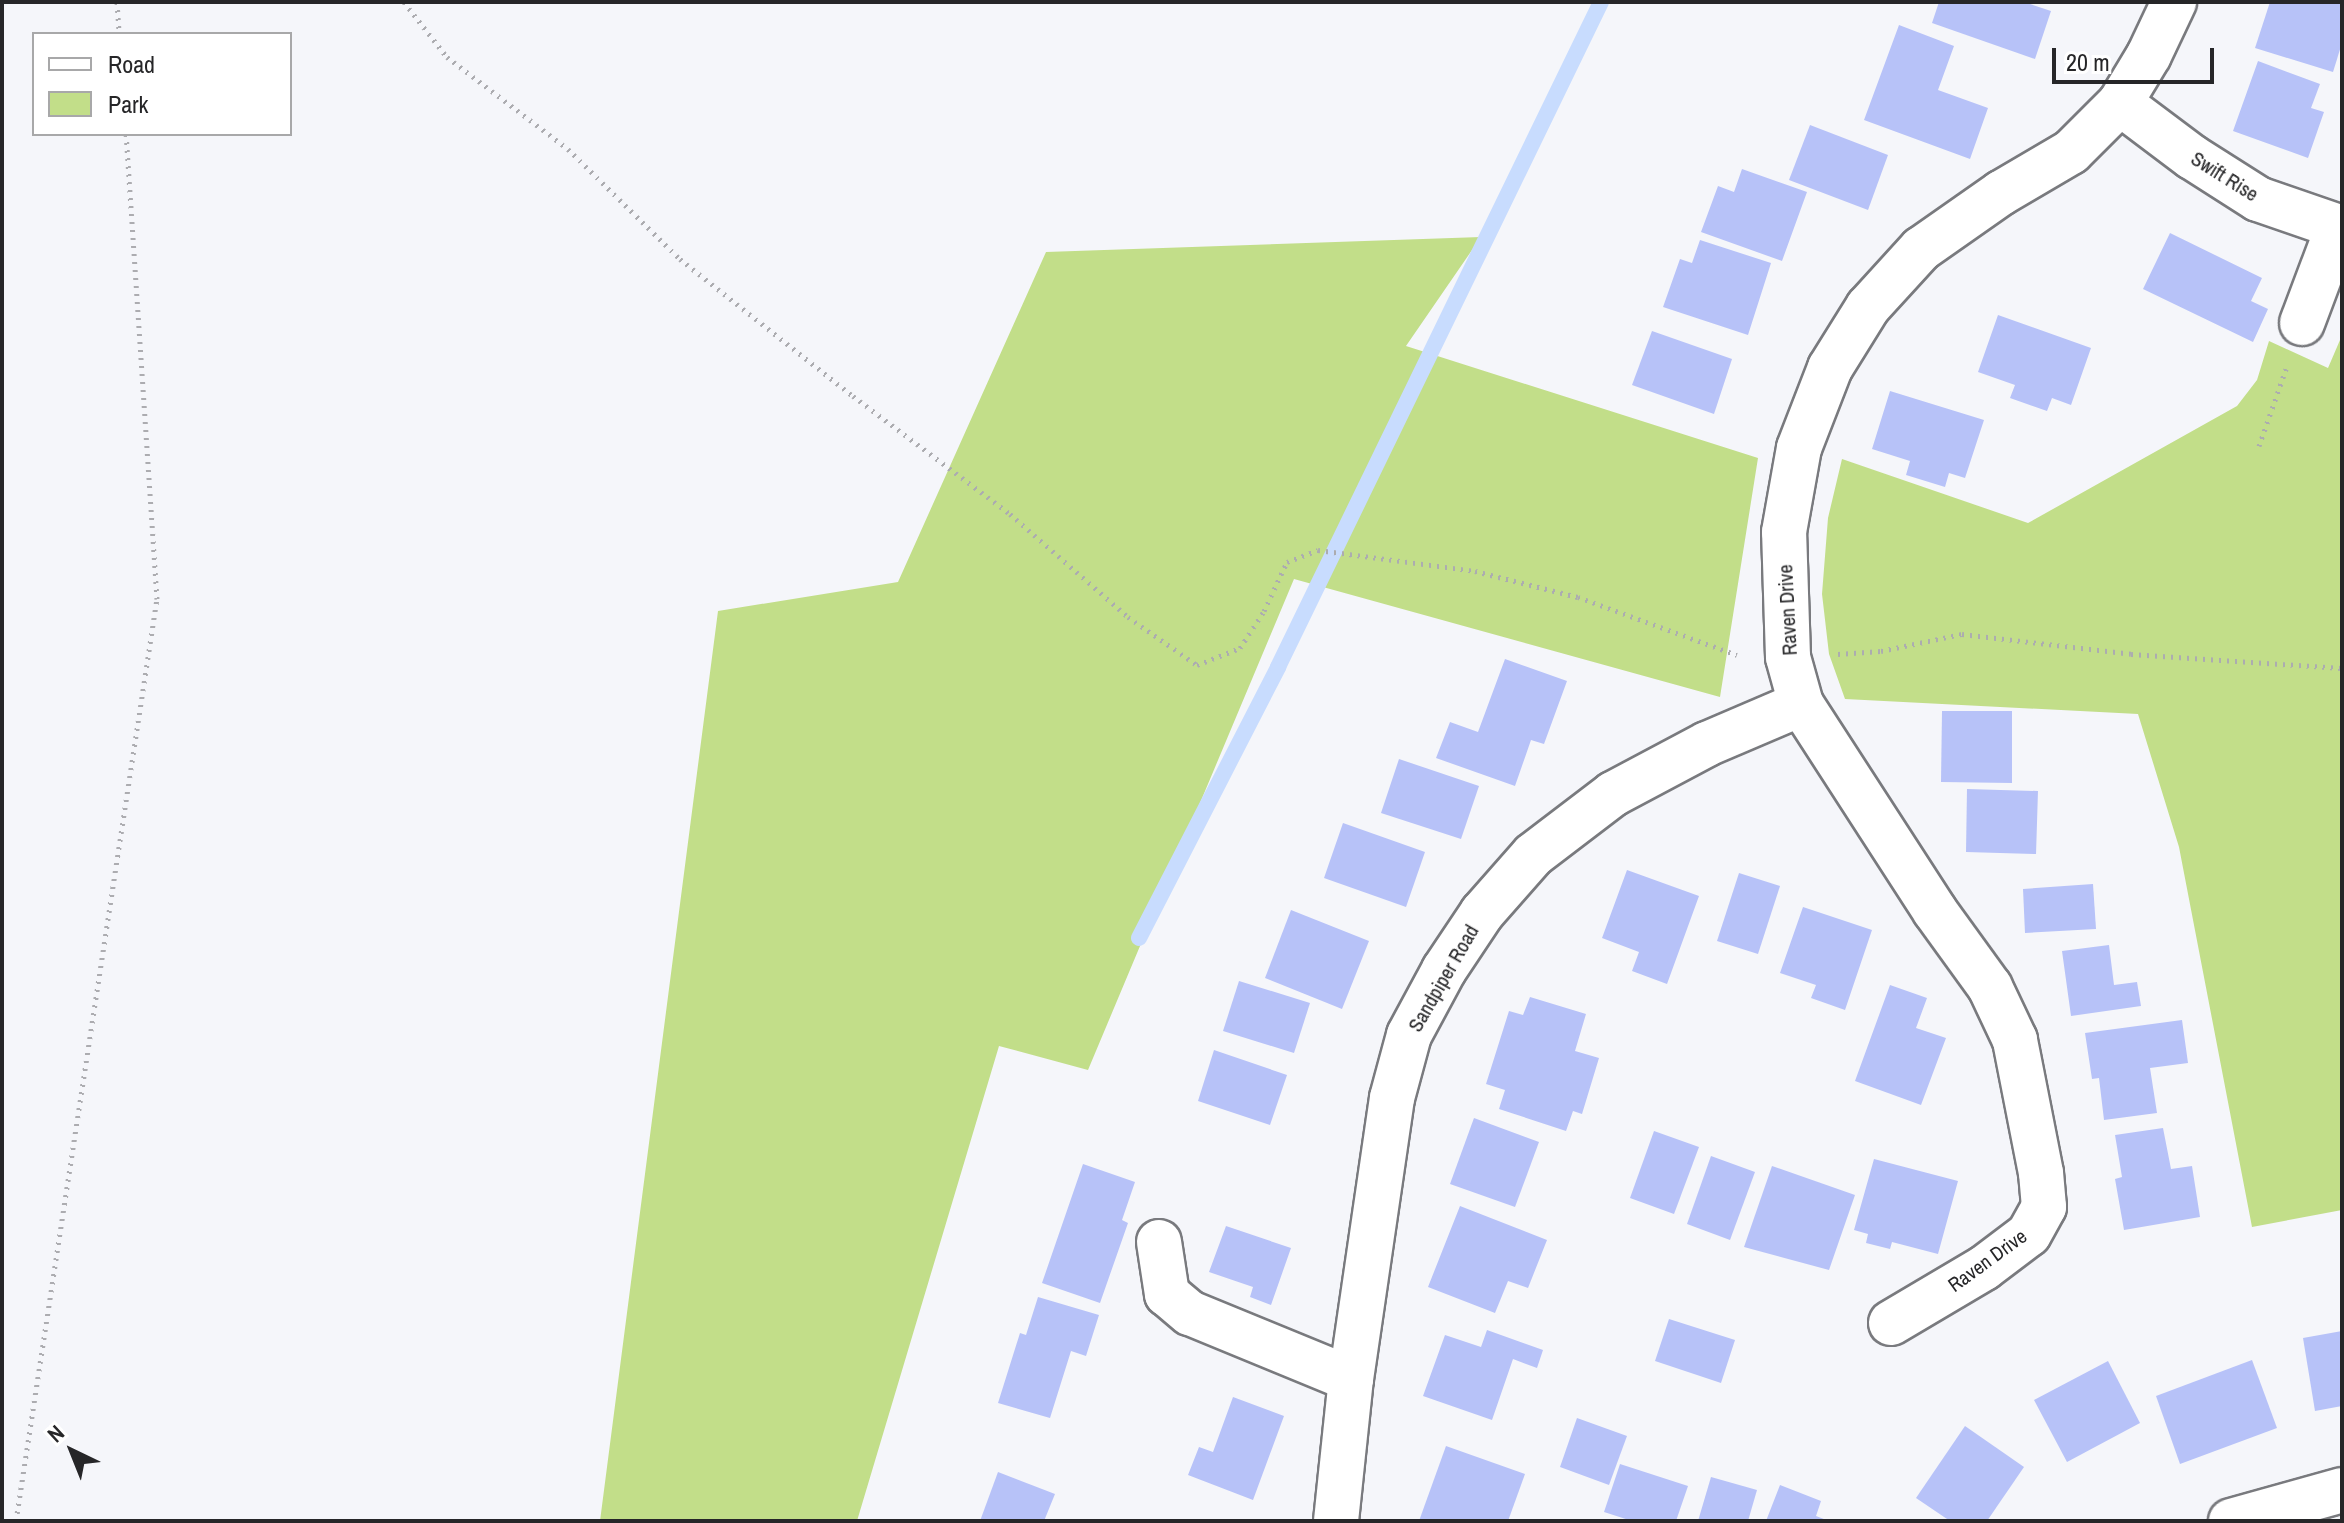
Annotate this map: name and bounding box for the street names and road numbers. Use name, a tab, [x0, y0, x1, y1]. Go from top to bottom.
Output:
street label: Swift Rise	[2187, 146, 2263, 206]
street label: Raven Drive	[1773, 564, 1801, 656]
street label: Sandpiper Road	[1403, 920, 1483, 1036]
street label: Raven Drive	[1943, 1224, 2031, 1296]

